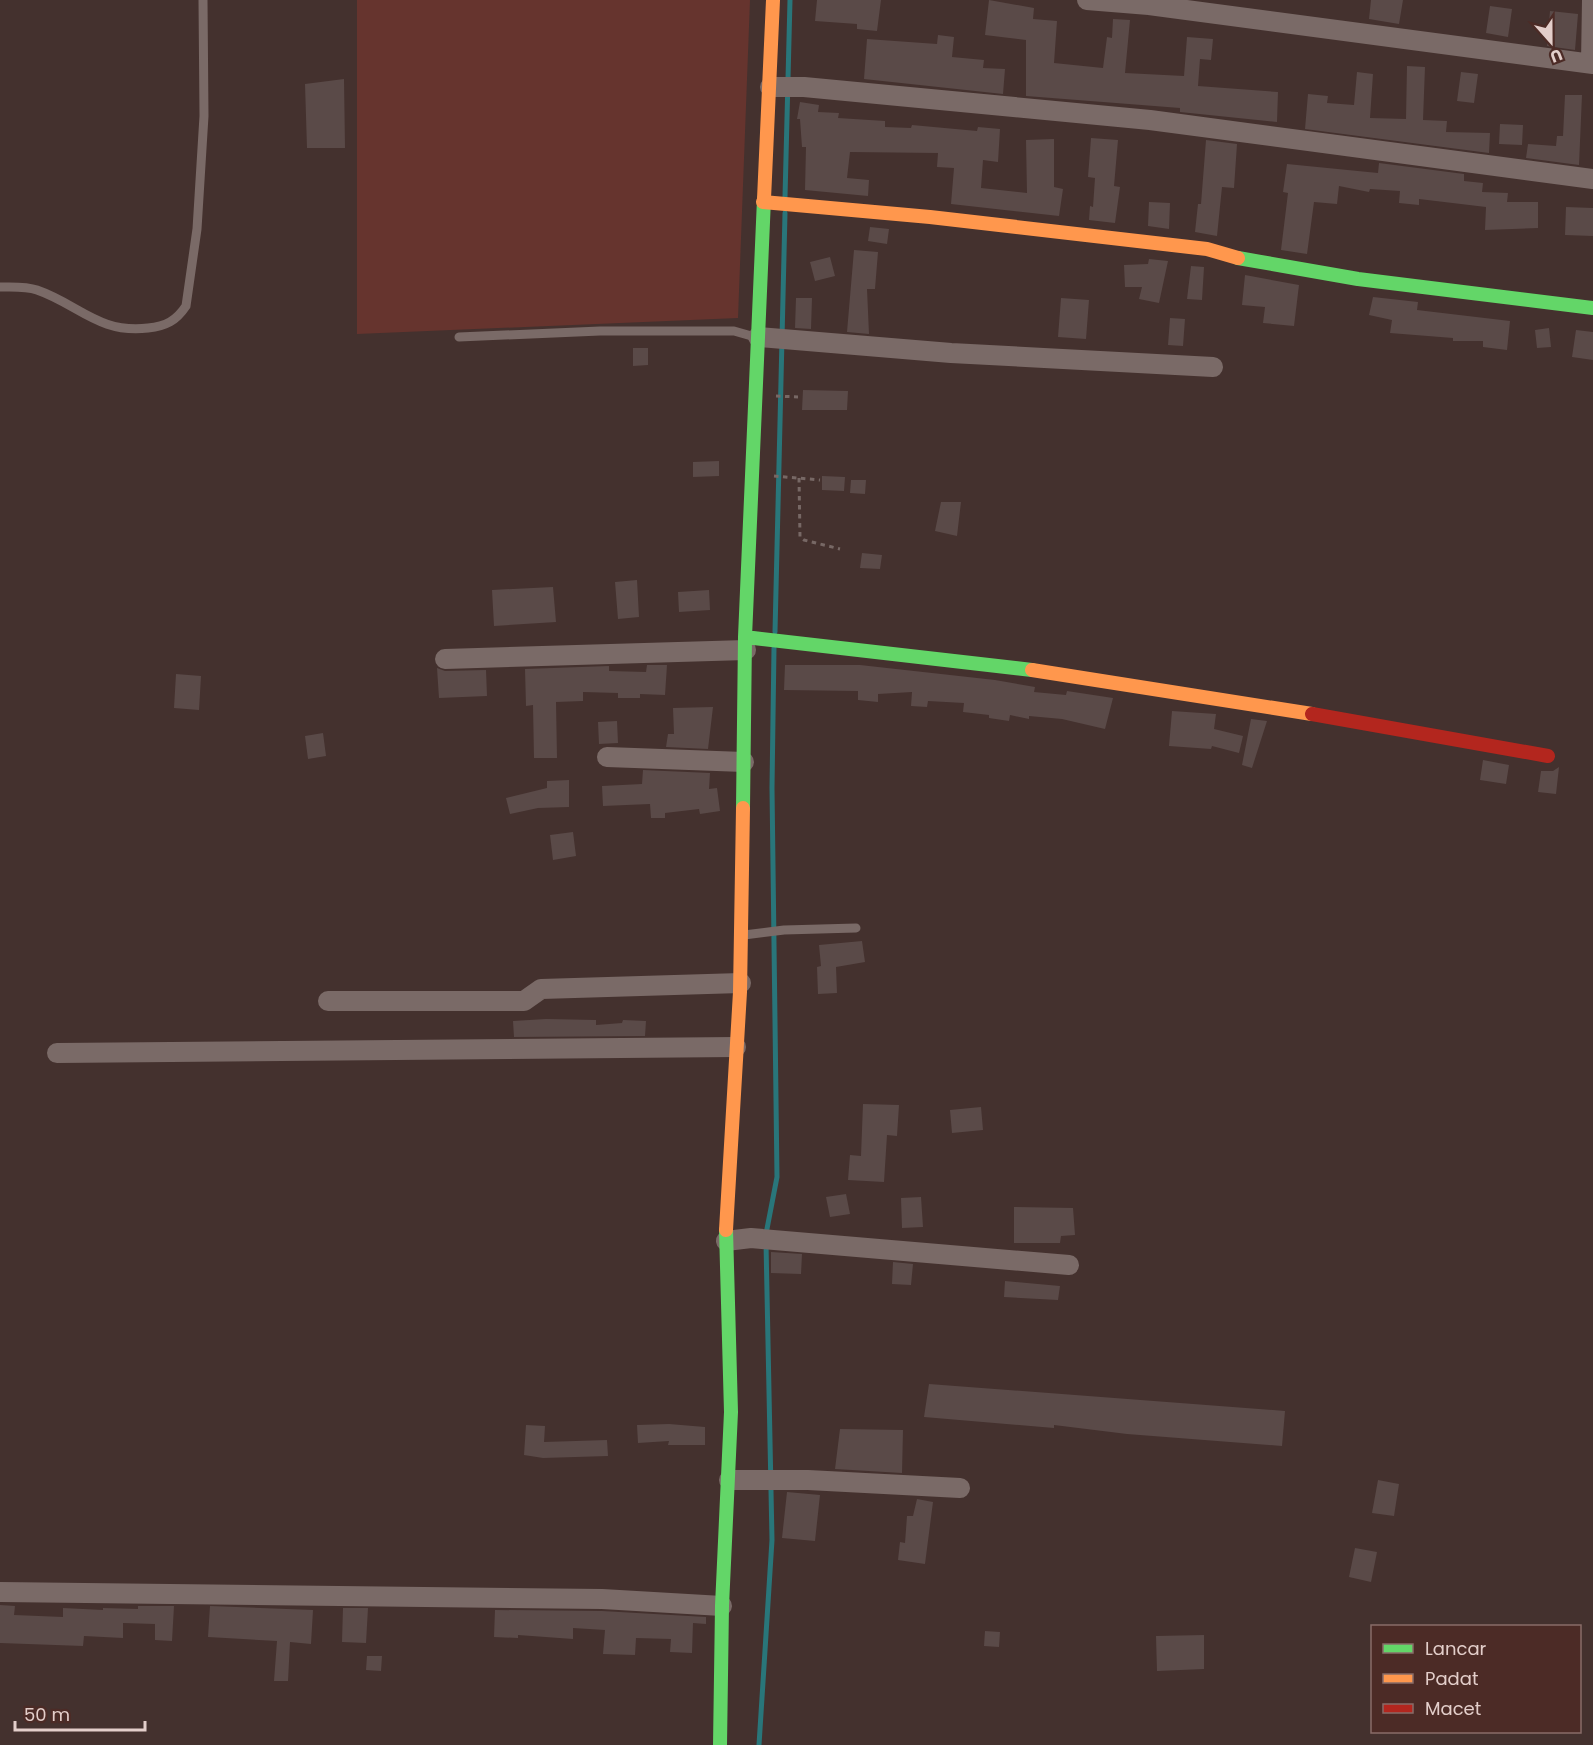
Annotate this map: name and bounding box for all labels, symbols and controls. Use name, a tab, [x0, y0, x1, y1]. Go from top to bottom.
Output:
north arrow	[1521, 12, 1581, 72]
text: U	[1547, 43, 1566, 68]
legend	[1371, 1625, 1581, 1733]
text: Lancar	[1425, 1636, 1487, 1661]
text: Padat	[1425, 1666, 1478, 1691]
scale bar	[15, 1694, 146, 1732]
text: Macet	[1425, 1696, 1481, 1721]
text: 50 m	[24, 1702, 70, 1727]

